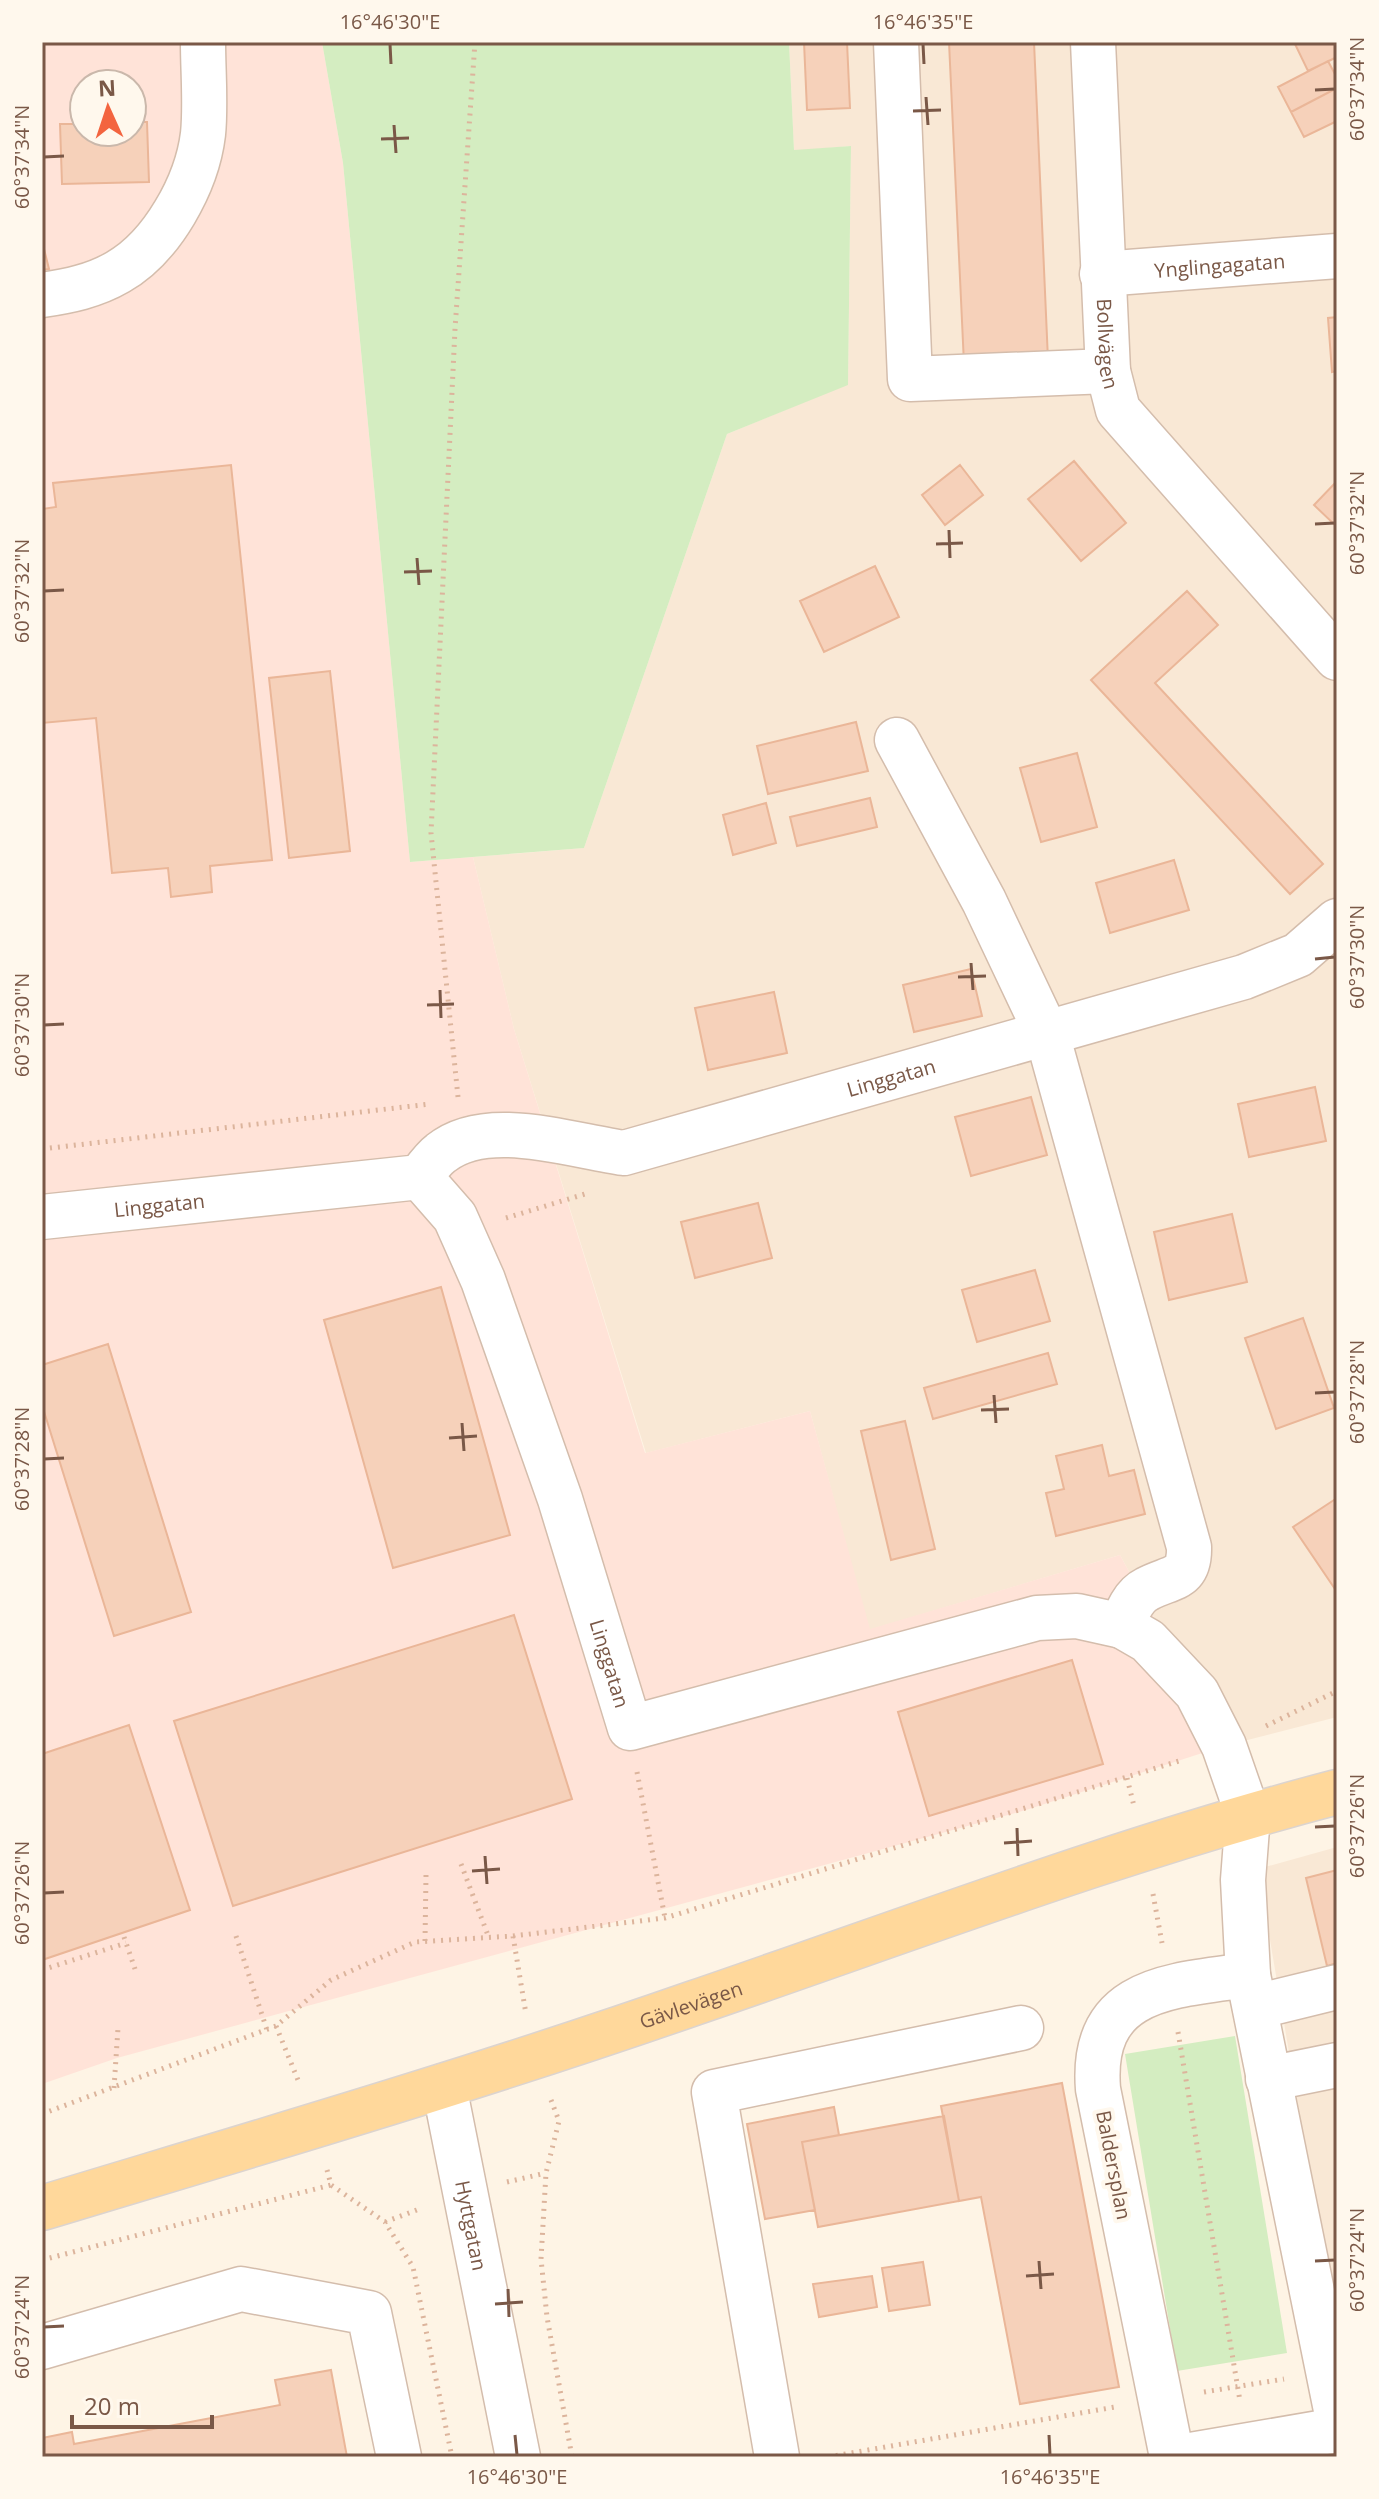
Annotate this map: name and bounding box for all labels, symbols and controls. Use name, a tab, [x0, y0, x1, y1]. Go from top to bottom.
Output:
text: 16°46'30"E	[340, 8, 440, 35]
text: 16°46'35"E	[873, 8, 973, 35]
text: 60°37'34"N	[1343, 37, 1370, 141]
north arrow	[68, 68, 148, 148]
text: N	[97, 72, 117, 102]
text: 60°37'34"N	[8, 105, 35, 209]
street label: Ynglingagatan	[1153, 247, 1286, 283]
street label: Bollvägen	[1091, 298, 1126, 392]
text: 60°37'32"N	[1343, 471, 1370, 575]
text: 60°37'32"N	[8, 539, 35, 643]
text: 60°37'30"N	[1343, 905, 1370, 1009]
text: 60°37'30"N	[8, 973, 35, 1077]
street label: Linggatan	[843, 1052, 939, 1103]
street label: Linggatan	[113, 1186, 206, 1223]
text: 60°37'28"N	[1343, 1340, 1370, 1444]
text: 60°37'28"N	[8, 1407, 35, 1511]
street label: Linggatan	[584, 1616, 636, 1711]
text: 60°37'26"N	[1343, 1774, 1370, 1878]
text: 60°37'26"N	[8, 1841, 35, 1945]
street label: Gävlevägen	[636, 1974, 746, 2034]
street label: Baldersplan	[1090, 2108, 1138, 2222]
street label: Hyttgatan	[450, 2178, 494, 2273]
text: 60°37'24"N	[1343, 2208, 1370, 2312]
text: 60°37'24"N	[8, 2275, 35, 2379]
scale bar	[72, 2379, 212, 2429]
text: 20 m	[84, 2389, 140, 2422]
text: 16°46'30"E	[467, 2463, 567, 2490]
text: 16°46'35"E	[1000, 2463, 1100, 2490]

